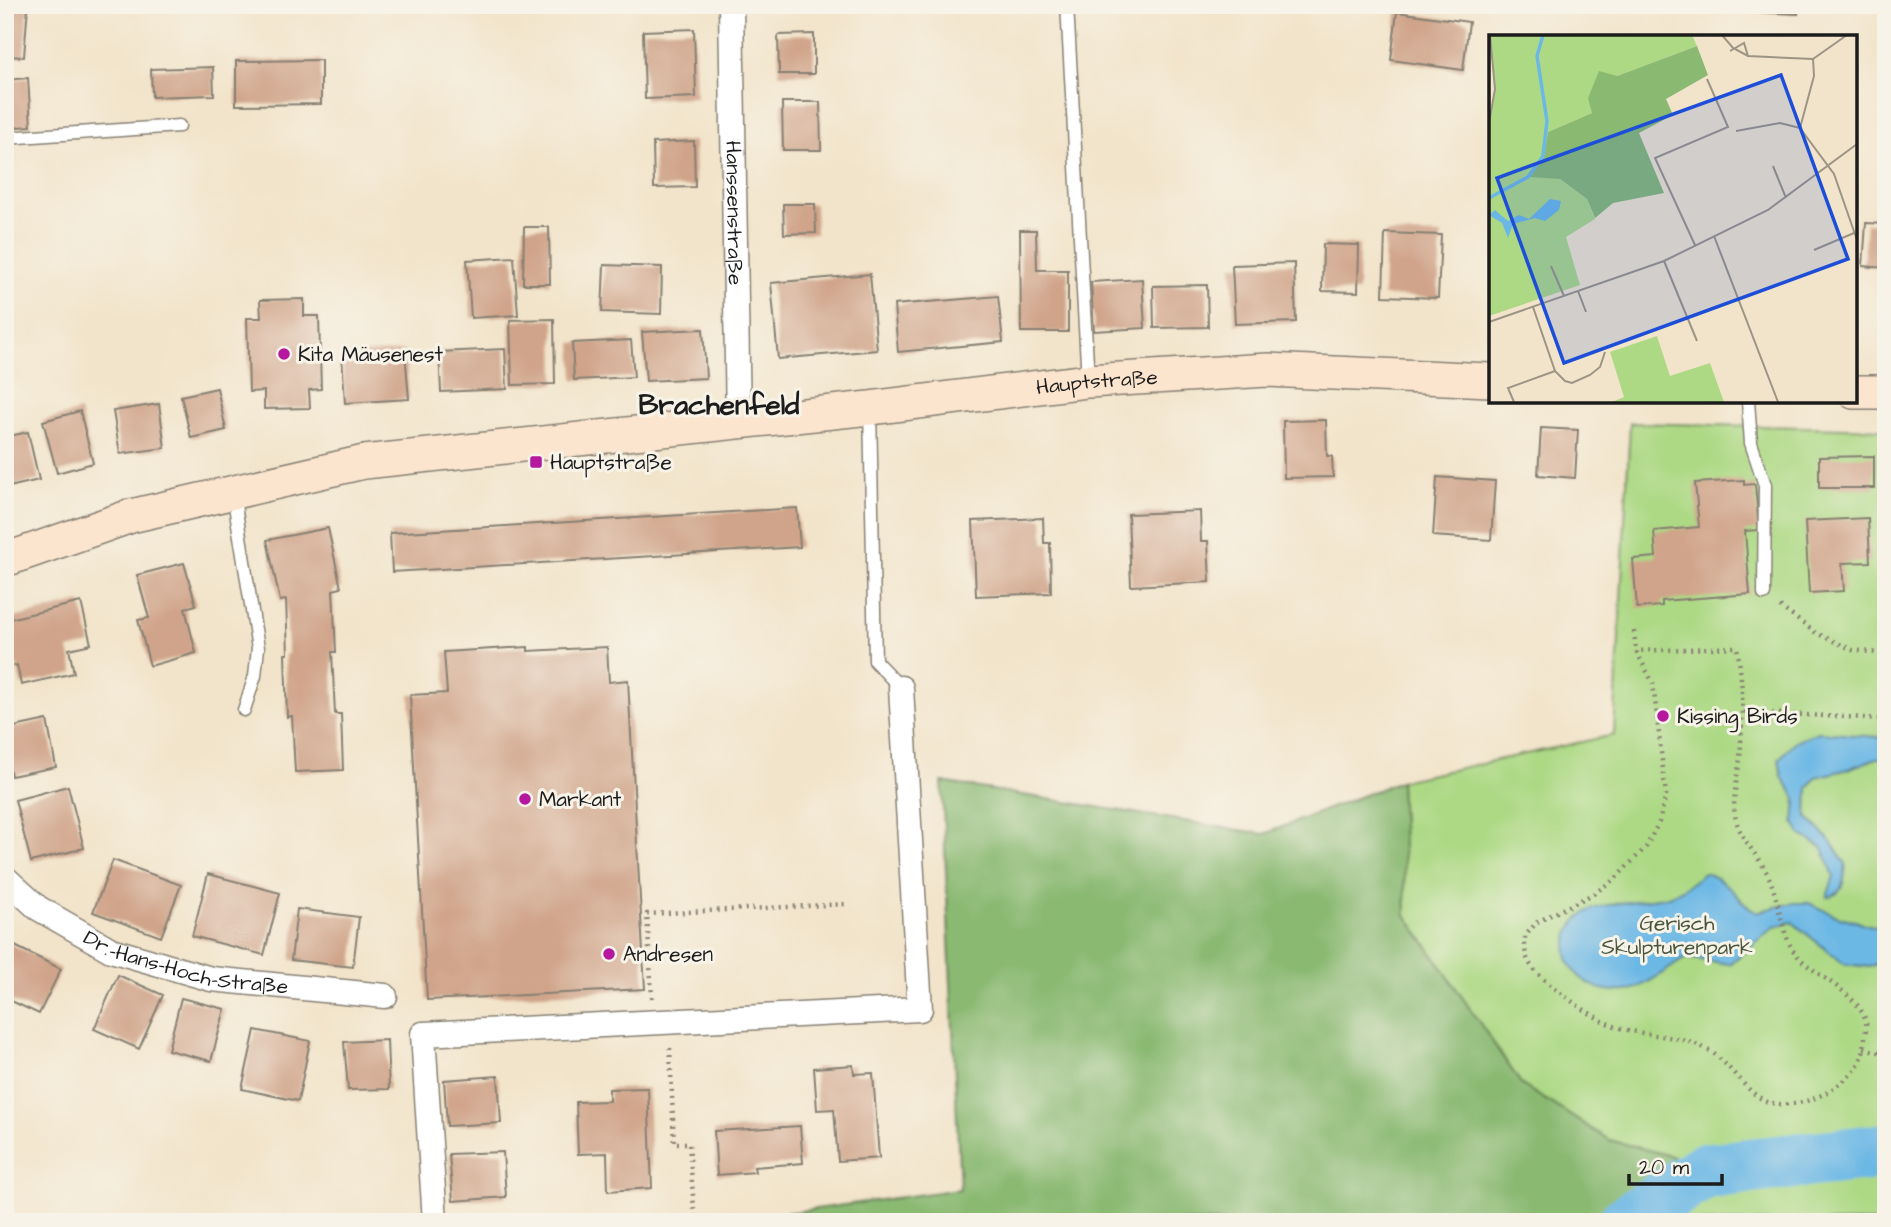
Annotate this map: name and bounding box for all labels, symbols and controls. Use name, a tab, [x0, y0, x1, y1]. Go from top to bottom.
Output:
inset map	[1489, 35, 1856, 402]
street label: Hanssenstraße	[719, 140, 750, 285]
place label: Kita Mäusenest	[298, 340, 444, 369]
marker: Kita Mäusenest	[276, 346, 292, 362]
street label: Hauptstraße	[1034, 362, 1159, 402]
district label: Brachenfeld	[639, 386, 800, 425]
place label: Hauptstraße	[550, 448, 672, 478]
marker: Hauptstraße	[528, 454, 544, 470]
place label: Kissing Birds	[1677, 702, 1798, 733]
marker: Kissing Birds	[1655, 708, 1671, 724]
place label: Markant	[539, 785, 622, 814]
marker: Markant	[517, 791, 533, 807]
park label: Gerisch Skulpturenpark	[1601, 909, 1753, 963]
street label: Dr.-Hans-Hoch-Straße	[78, 923, 290, 1001]
place label: Andresen	[623, 940, 713, 969]
marker: Andresen	[601, 946, 617, 962]
scale bar	[1629, 1143, 1721, 1187]
text: 20 m	[1639, 1153, 1690, 1182]

